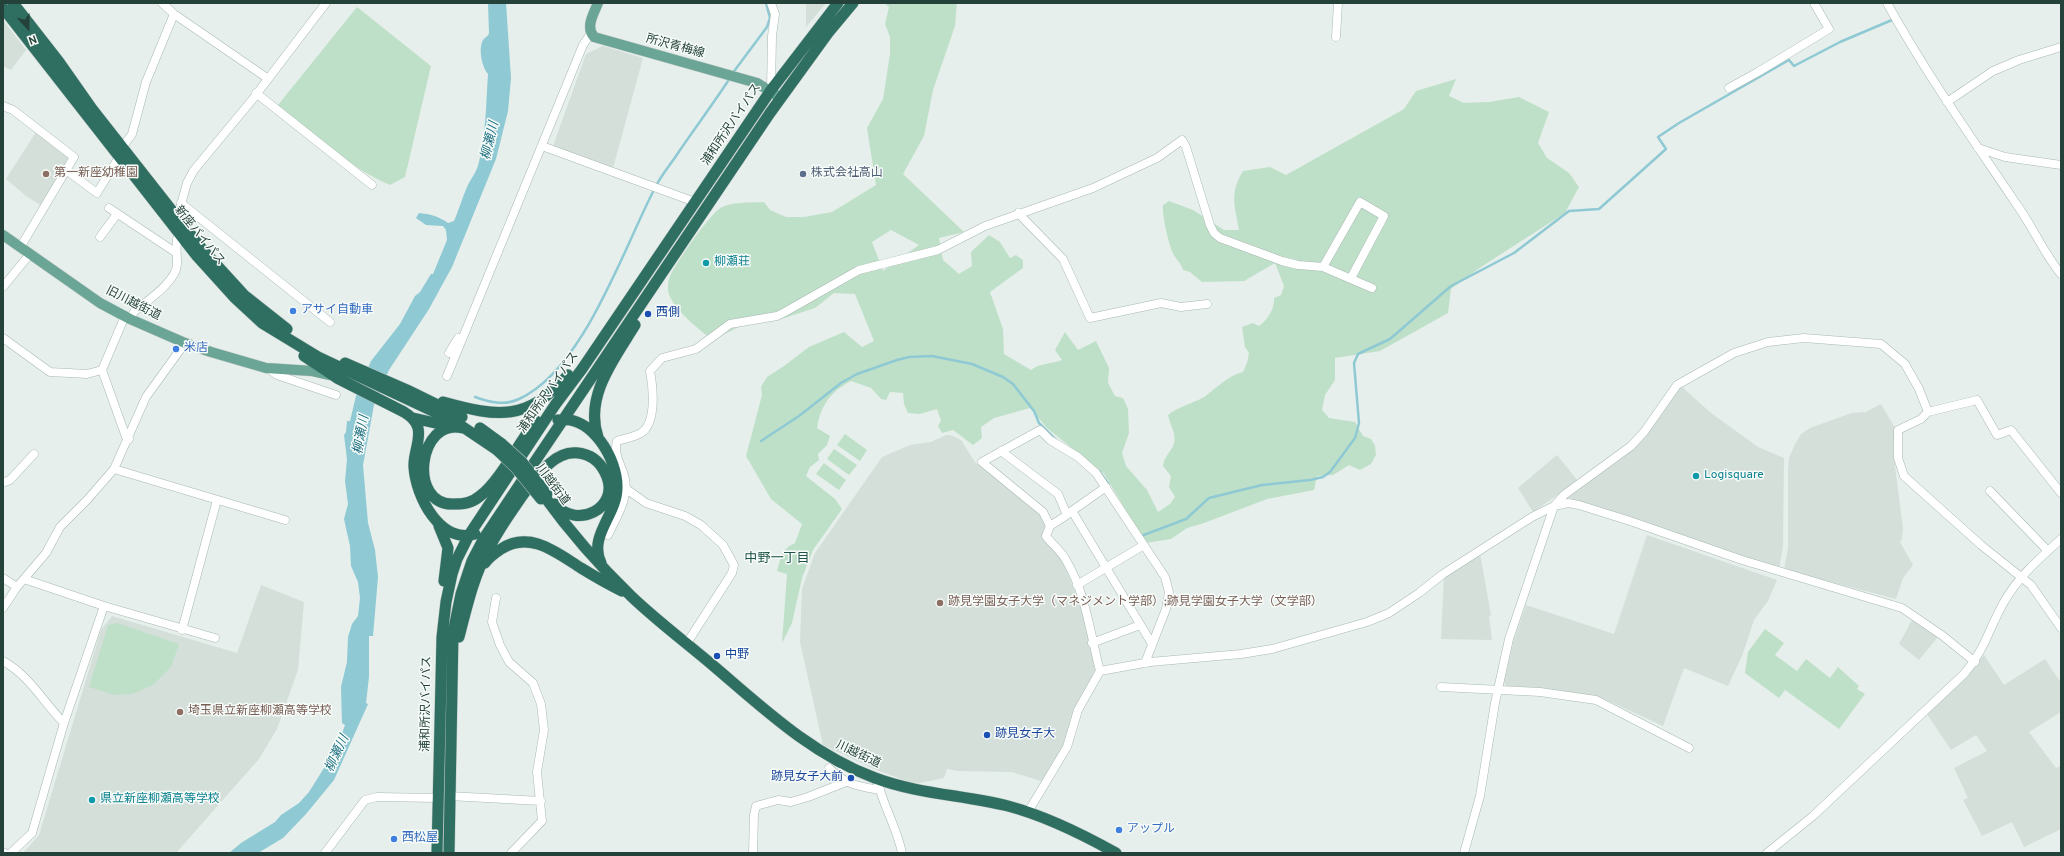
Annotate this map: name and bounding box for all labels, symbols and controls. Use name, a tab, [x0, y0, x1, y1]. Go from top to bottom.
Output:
north arrow	[8, 8, 48, 48]
text: N	[26, 31, 38, 47]
street label: 所沢青梅線	[644, 32, 706, 62]
street label: 浦和所沢バイパス	[699, 81, 765, 169]
water label: 柳瀬川	[479, 120, 503, 162]
place label: 第一新座幼稚園	[54, 167, 138, 181]
place label: 株式会社高山	[811, 167, 883, 181]
marker: 第一新座幼稚園	[41, 169, 51, 179]
marker: 株式会社高山	[798, 169, 808, 179]
street label: 新座バイパス	[171, 203, 227, 269]
place label: 柳瀬荘	[714, 256, 750, 270]
marker: 柳瀬荘	[701, 258, 711, 268]
street label: 旧川越街道	[103, 284, 163, 324]
place label: アサイ自動車	[301, 304, 373, 318]
marker: アサイ自動車	[288, 306, 298, 316]
place label: 西側	[656, 307, 680, 321]
marker: 西側	[643, 309, 653, 319]
place label: 米店	[184, 342, 208, 356]
marker: 米店	[171, 344, 181, 354]
street label: 浦和所沢バイパス	[516, 350, 582, 436]
water label: 柳瀬川	[351, 414, 373, 456]
street label: 川越街道	[532, 461, 572, 509]
place label: Logisquare	[1704, 469, 1764, 483]
marker: Logisquare	[1691, 471, 1701, 481]
district label: 中野一丁目	[745, 551, 809, 567]
place label: 跡見学園女子大学（マネジメント学部）;跡見学園女子大学（文学部）	[948, 596, 1323, 610]
marker: 跡見学園女子大学（マネジメント学部）;跡見学園女子大学（文学部）	[935, 598, 945, 608]
place label: 中野	[725, 649, 749, 663]
marker: 中野	[712, 651, 722, 661]
street label: 浦和所沢バイパス	[419, 656, 435, 752]
place label: 埼玉県立新座柳瀬高等学校	[188, 705, 332, 719]
marker: 埼玉県立新座柳瀬高等学校	[175, 707, 185, 717]
place label: 跡見女子大	[995, 728, 1055, 742]
marker: 跡見女子大	[982, 730, 992, 740]
water label: 柳瀬川	[323, 733, 353, 775]
street label: 川越街道	[833, 738, 883, 772]
place label: 跡見女子大前	[771, 771, 843, 785]
marker: 跡見女子大前	[846, 773, 856, 783]
place label: 県立新座柳瀬高等学校	[100, 793, 220, 807]
marker: 県立新座柳瀬高等学校	[87, 795, 97, 805]
place label: アップル	[1127, 823, 1175, 837]
marker: アップル	[1114, 825, 1124, 835]
place label: 西松屋	[402, 832, 438, 846]
marker: 西松屋	[389, 834, 399, 844]

